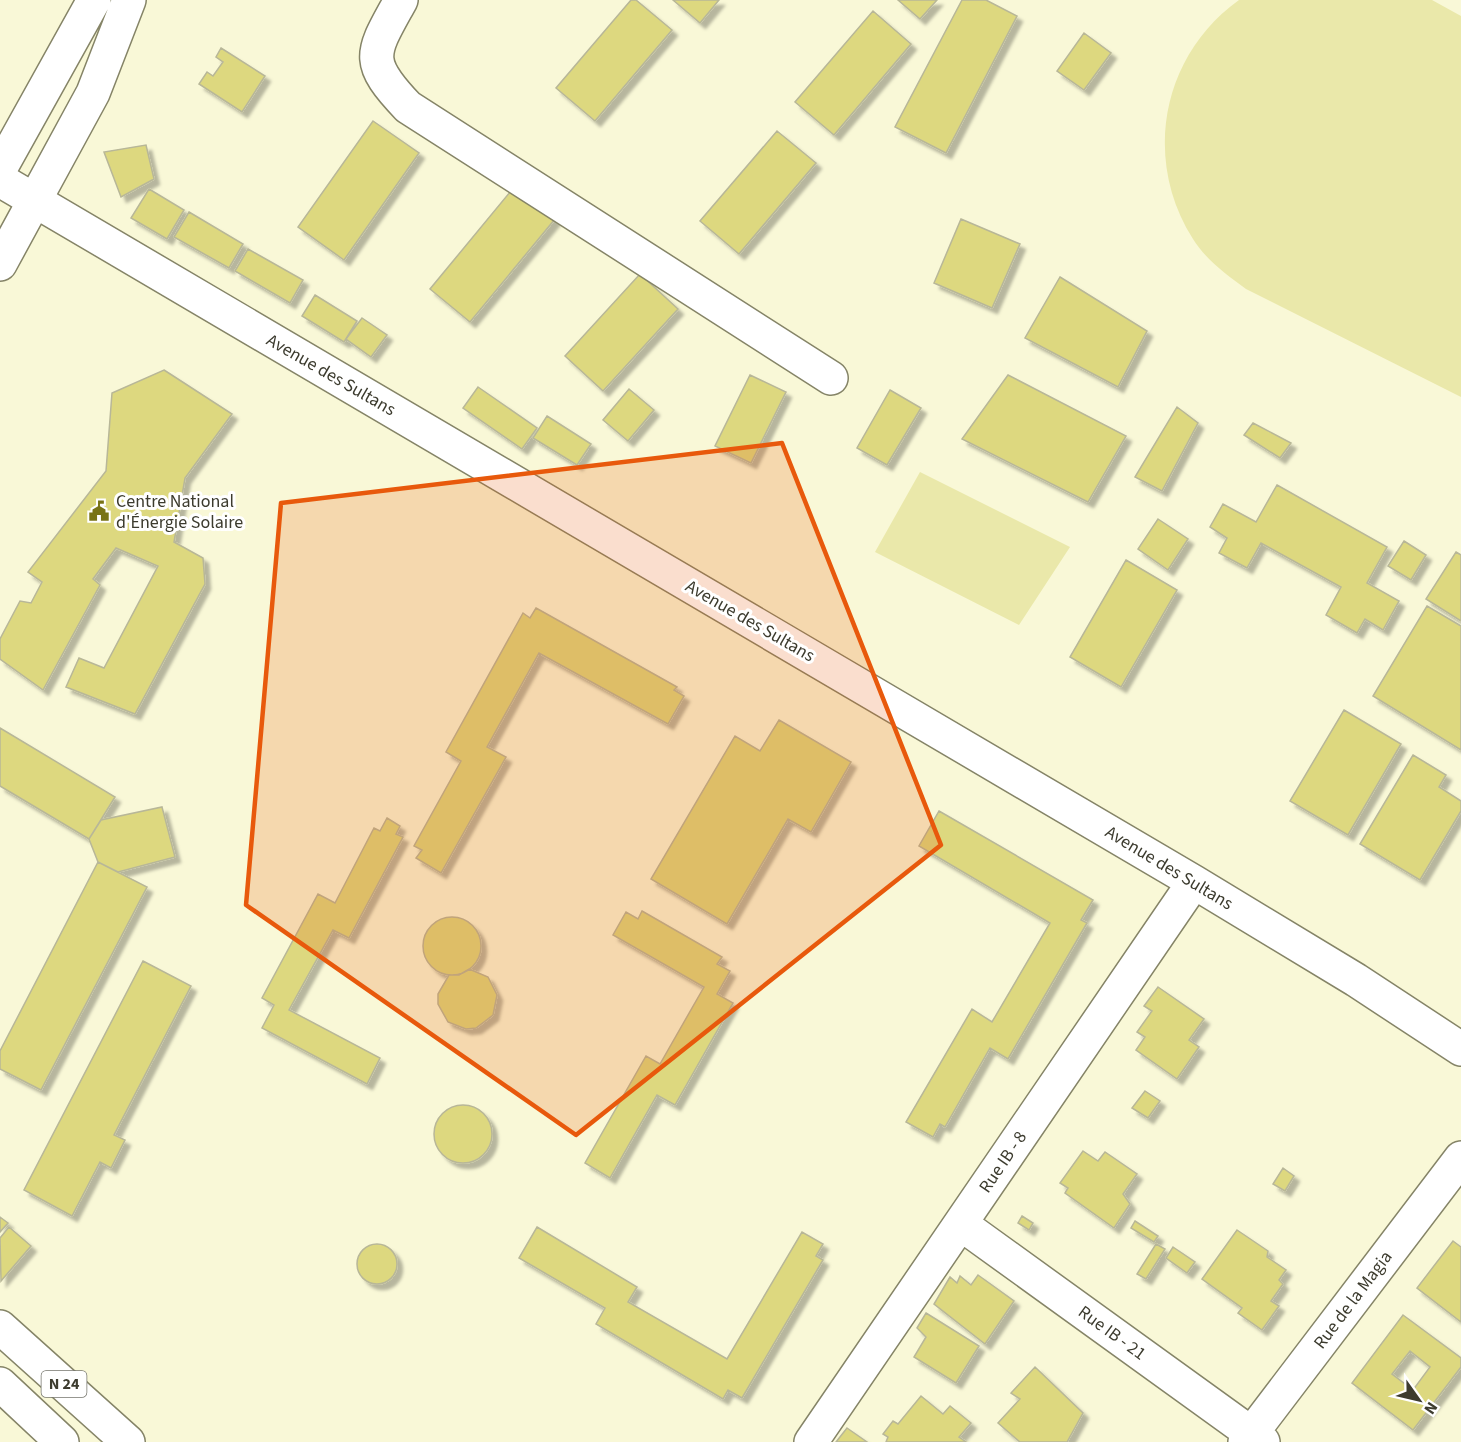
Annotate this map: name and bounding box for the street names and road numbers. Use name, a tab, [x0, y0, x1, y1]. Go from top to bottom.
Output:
street label: Avenue des Sultans	[262, 328, 400, 422]
street label: Avenue des Sultans	[681, 574, 819, 668]
street label: Avenue des Sultans	[1100, 820, 1238, 916]
street label: Rue IB - 8	[973, 1126, 1033, 1198]
street label: Rue de la Magia	[1308, 1246, 1398, 1354]
street label: Rue IB - 21	[1073, 1300, 1151, 1366]
road number: N 24	[42, 1371, 86, 1397]

